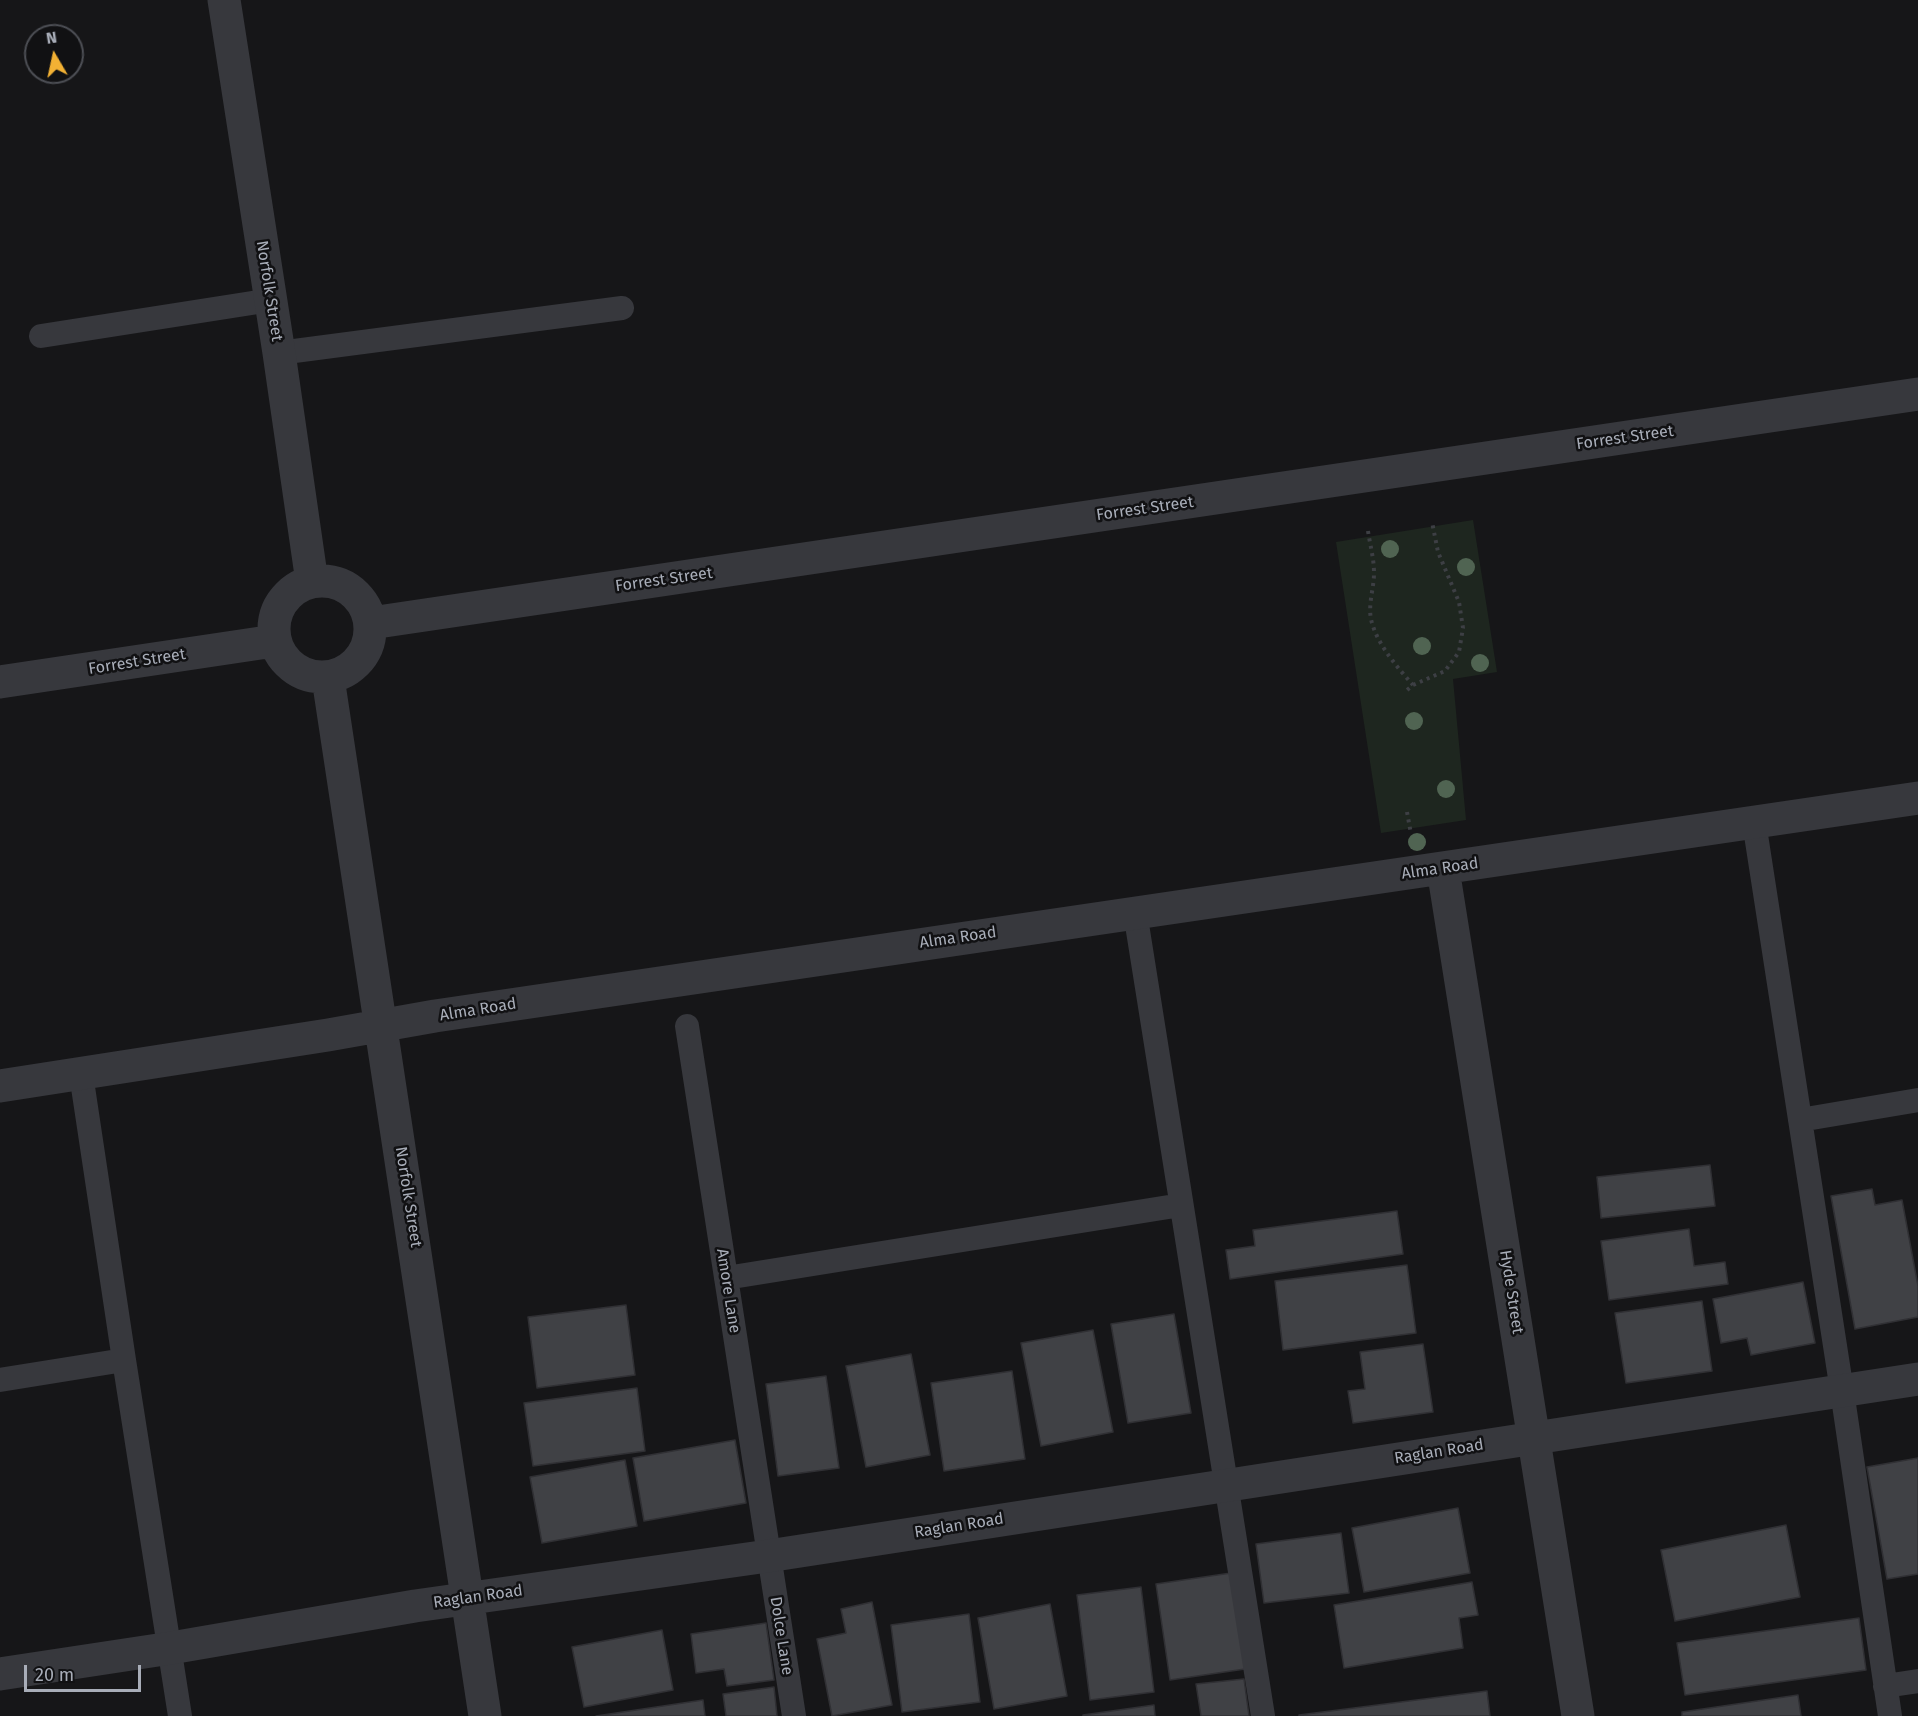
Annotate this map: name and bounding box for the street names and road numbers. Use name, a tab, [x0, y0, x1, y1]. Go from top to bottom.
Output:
street label: Norfolk Street	[252, 239, 286, 343]
street label: Forrest Street	[1575, 422, 1675, 454]
street label: Forrest Street	[1095, 493, 1195, 525]
street label: Forrest Street	[614, 564, 714, 596]
street label: Forrest Street	[87, 645, 187, 679]
street label: Alma Road	[1400, 854, 1480, 884]
street label: Alma Road	[918, 923, 998, 953]
street label: Alma Road	[438, 994, 518, 1026]
street label: Norfolk Street	[391, 1145, 425, 1249]
street label: Amore Lane	[712, 1247, 744, 1335]
street label: Hyde Street	[1495, 1249, 1527, 1335]
street label: Raglan Road	[1393, 1435, 1485, 1469]
street label: Raglan Road	[913, 1509, 1005, 1543]
street label: Raglan Road	[432, 1581, 524, 1613]
street label: Dolce Lane	[765, 1595, 797, 1677]

